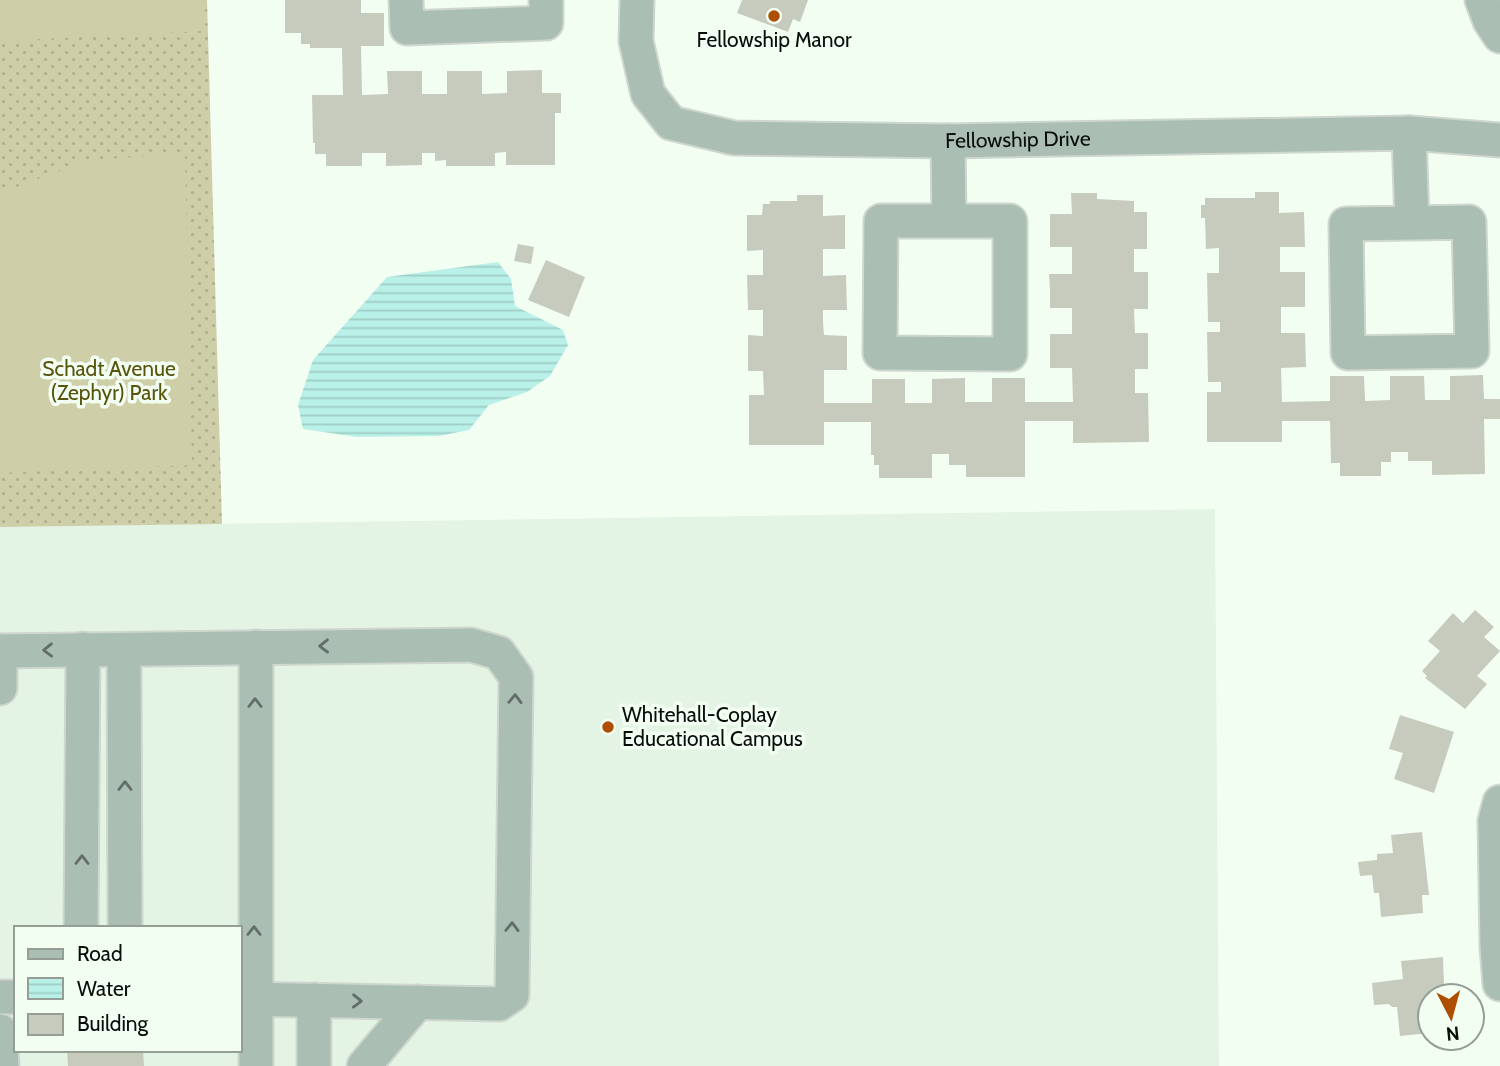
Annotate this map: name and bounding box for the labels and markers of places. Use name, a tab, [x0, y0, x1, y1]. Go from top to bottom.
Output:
marker: Fellowship Manor	[766, 8, 782, 24]
place label: Fellowship Manor	[696, 27, 852, 52]
place label: Whitehall-Coplay Educational Campus	[622, 702, 803, 751]
marker: Whitehall-Coplay Educational Campus	[600, 719, 616, 735]

